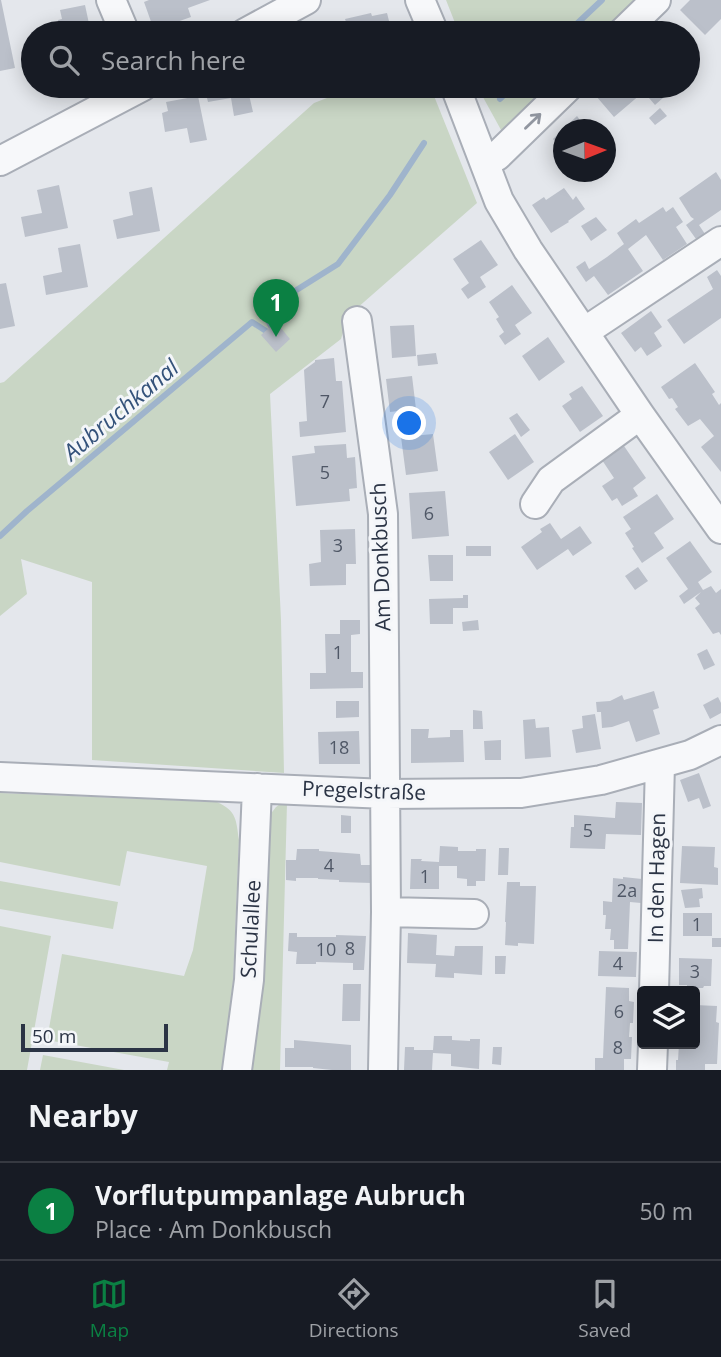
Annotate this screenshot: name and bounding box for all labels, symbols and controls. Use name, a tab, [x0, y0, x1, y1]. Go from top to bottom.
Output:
search box	[21, 21, 700, 98]
icon: search	[45, 41, 83, 79]
text: Search here	[101, 42, 246, 78]
one-way arrow	[524, 112, 541, 129]
north arrow	[553, 119, 616, 182]
pin: 1	[253, 279, 299, 337]
water label: Aubruchkanal	[54, 351, 186, 468]
house number: 7	[320, 389, 330, 413]
your location	[392, 406, 426, 440]
house number: 5	[320, 460, 330, 484]
street label: Am Donkbusch	[363, 482, 397, 632]
house number: 6	[424, 501, 434, 525]
house number: 3	[333, 533, 343, 557]
house number: 1	[333, 640, 343, 664]
house number: 18	[329, 735, 349, 759]
street label: Pregelstraße	[302, 774, 427, 806]
street label: In den Hagen	[641, 813, 671, 943]
house number: 5	[583, 818, 593, 842]
house number: 4	[324, 853, 334, 877]
house number: 1	[420, 864, 430, 888]
house number: 2a	[617, 878, 637, 902]
street label: Schulallee	[233, 879, 267, 979]
house number: 1	[692, 912, 702, 936]
house number: 8	[345, 936, 355, 960]
house number: 10	[316, 937, 336, 961]
house number: 4	[613, 951, 623, 975]
house number: 3	[690, 959, 700, 983]
map controls	[637, 986, 700, 1049]
button: layers	[637, 986, 700, 1049]
house number: 6	[614, 999, 624, 1023]
scale bar	[21, 1021, 168, 1053]
text: 50 m	[32, 1023, 76, 1049]
house number: 8	[613, 1035, 623, 1059]
text: Nearby	[28, 1095, 138, 1136]
text: Vorflutpumpanlage Aubruch	[95, 1177, 466, 1213]
text: 1	[44, 1195, 58, 1227]
text: 50 m	[639, 1195, 693, 1227]
text: Place · Am Donkbusch	[95, 1213, 332, 1245]
tab: Map	[90, 1275, 129, 1343]
tab: Directions	[309, 1275, 399, 1343]
tab: Saved	[578, 1275, 631, 1343]

